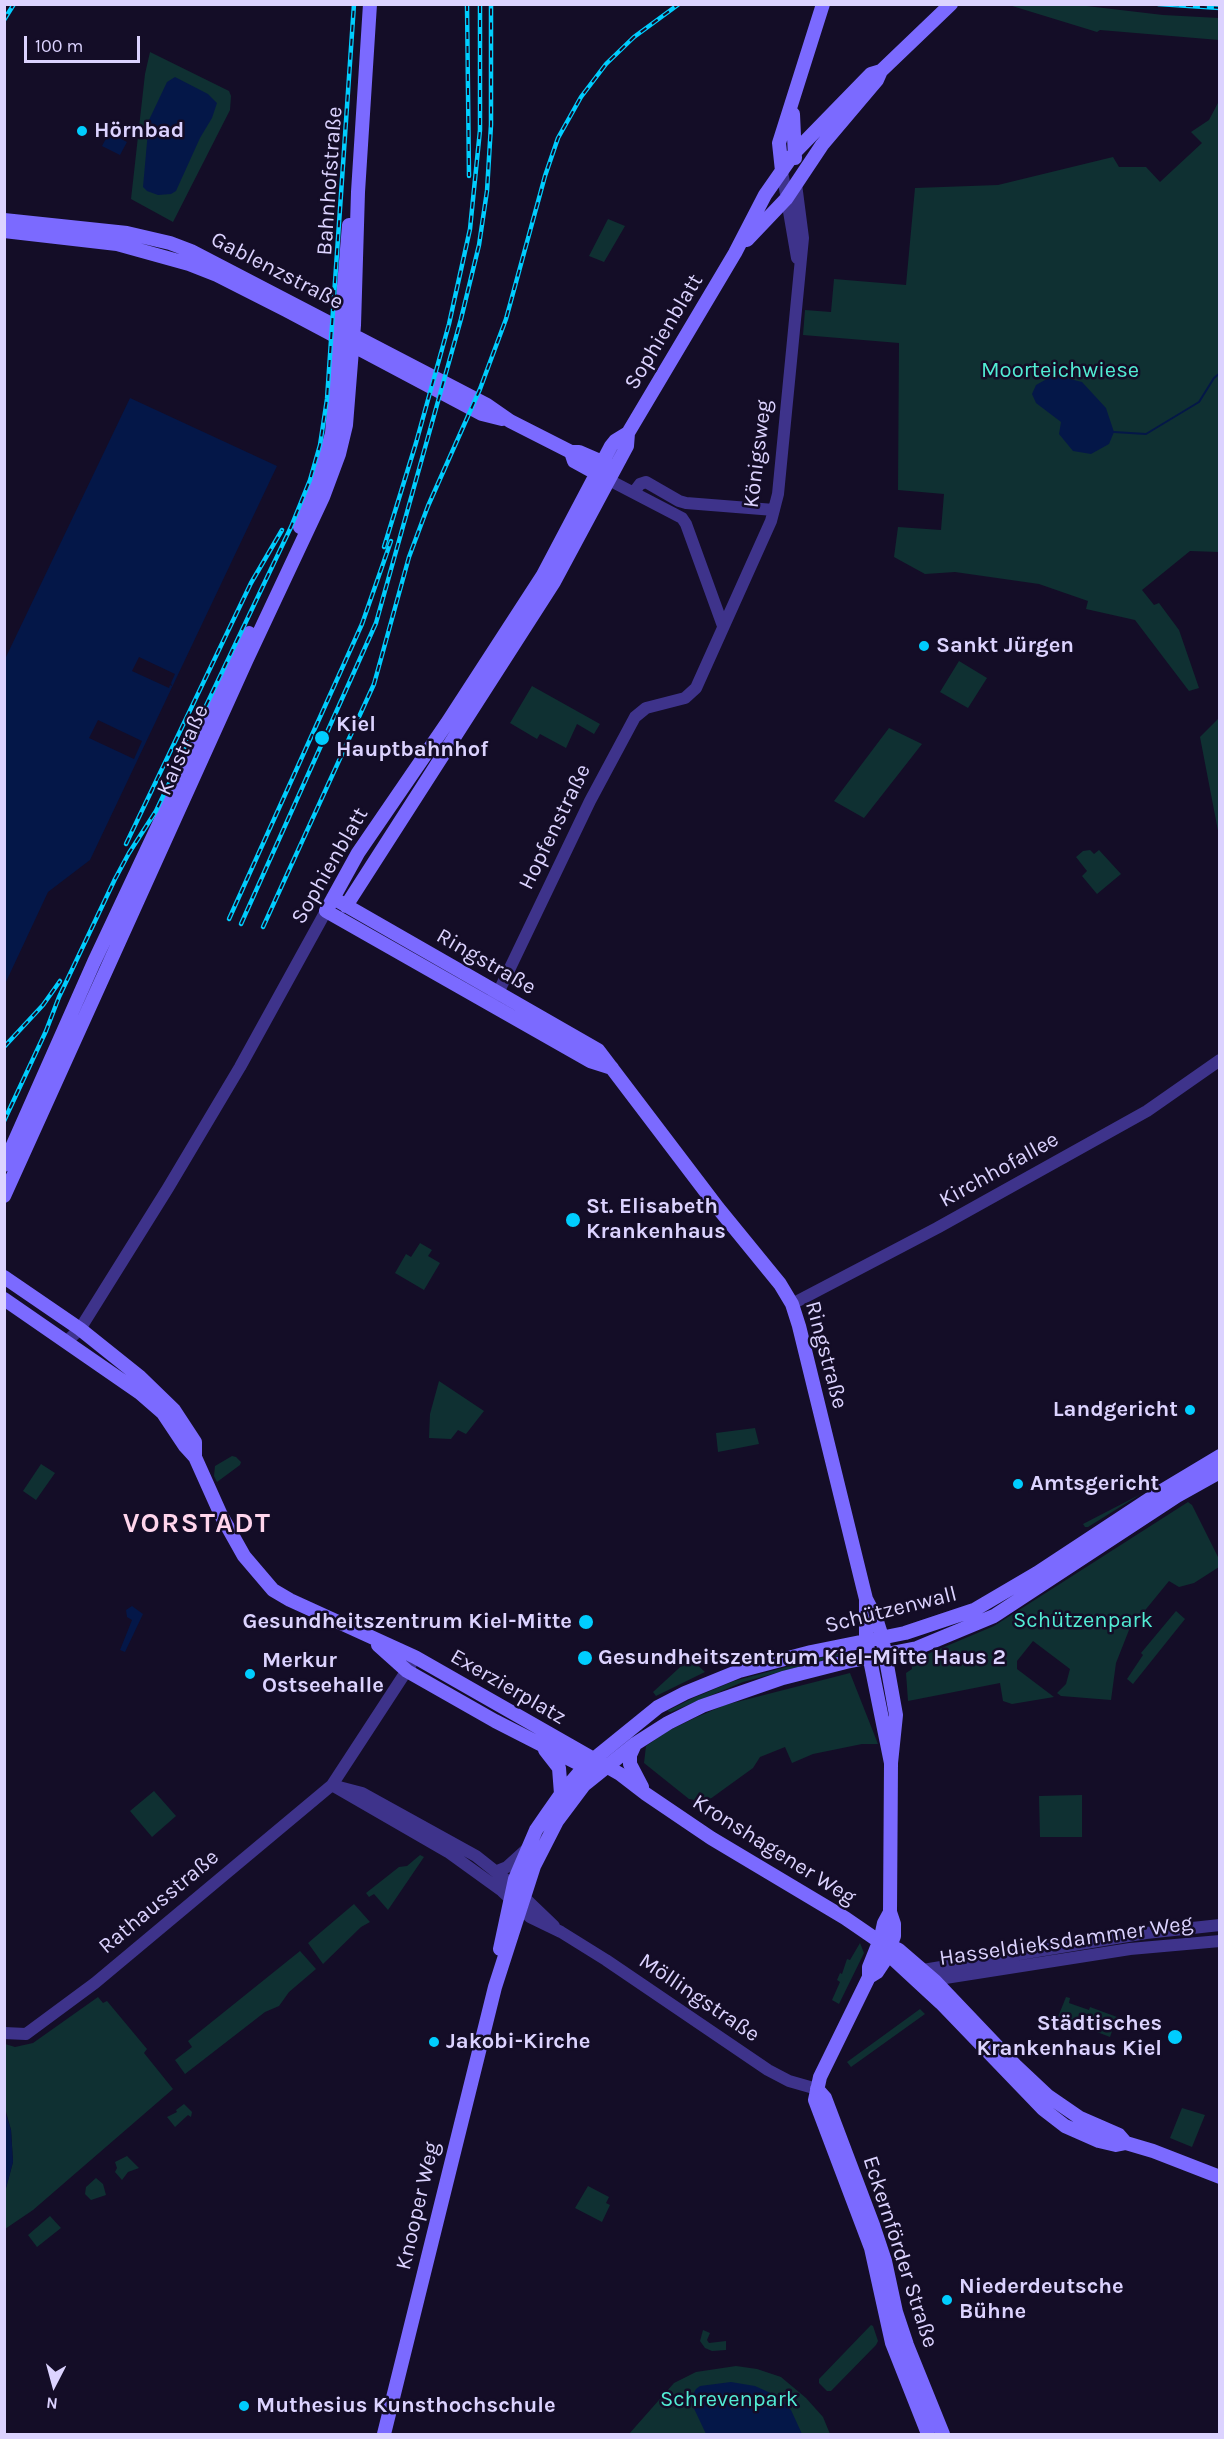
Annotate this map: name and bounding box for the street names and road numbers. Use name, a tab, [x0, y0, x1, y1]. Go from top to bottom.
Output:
street label: Bahnhofstraße	[312, 106, 348, 256]
street label: Gablenzstraße	[206, 226, 348, 316]
street label: Sophienblatt	[619, 269, 709, 395]
street label: Königsweg	[738, 398, 778, 510]
street label: Kaistraße	[151, 700, 215, 800]
street label: Hopfenstraße	[513, 760, 597, 894]
street label: Sophienblatt	[286, 803, 374, 929]
street label: Ringstraße	[432, 923, 540, 1001]
street label: Kirchhofallee	[935, 1126, 1063, 1214]
street label: Ringstraße	[799, 1298, 853, 1412]
street label: Schützenwall	[822, 1581, 960, 1639]
street label: Exerzierplatz	[446, 1643, 570, 1731]
street label: Kronshagener Weg	[687, 1789, 861, 1911]
street label: Rathausstraße	[94, 1844, 224, 1960]
street label: Hasseldieksdammer Weg	[938, 1910, 1194, 1972]
street label: Möllingstraße	[634, 1948, 764, 2048]
street label: Knooper Weg	[390, 2139, 446, 2273]
street label: Eckernförder Straße	[857, 2153, 943, 2351]

